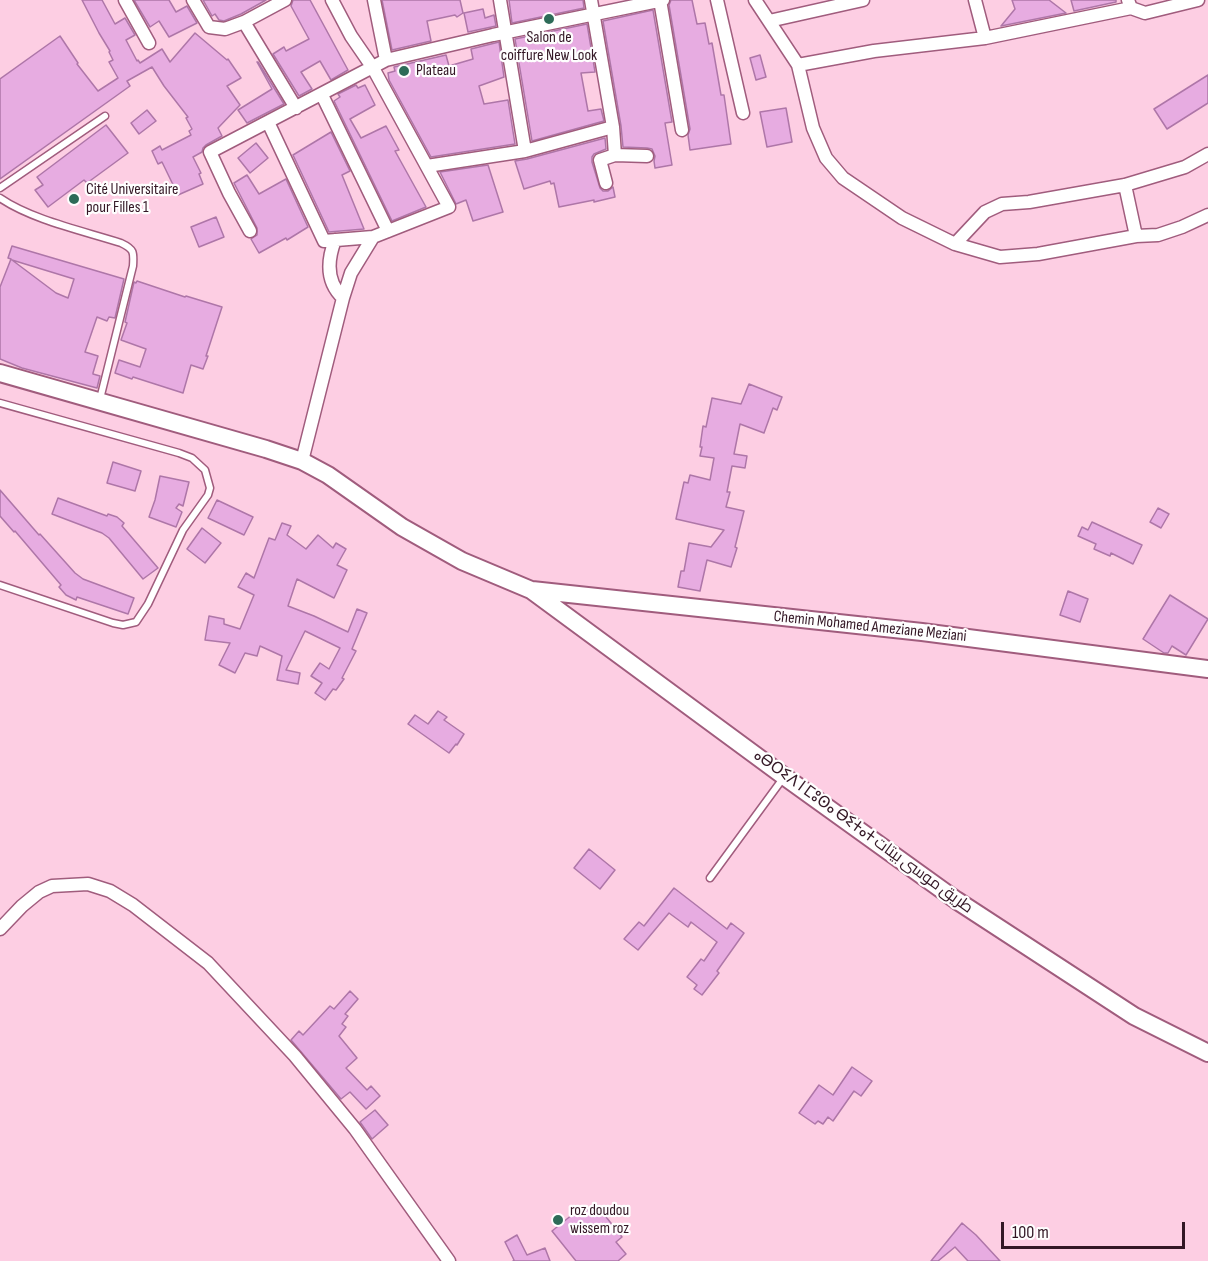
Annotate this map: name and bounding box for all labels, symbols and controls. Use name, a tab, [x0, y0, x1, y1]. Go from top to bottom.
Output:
marker: Salon de coiffure New Look	[542, 12, 556, 26]
place label: Salon de coiffure New Look	[501, 28, 597, 66]
place label: Plateau	[416, 61, 456, 81]
marker: Plateau	[397, 64, 411, 78]
place label: Cité Universitaire pour Filles 1	[86, 180, 178, 218]
marker: Cité Universitaire pour Filles 1	[67, 192, 81, 206]
street label: Chemin Mohamed Ameziane Meziani	[773, 607, 967, 647]
street label: ⴰⴱⵔⵉⴷ ⵏ ⵎⵓⵙⴰ ⴱⵉⵜⴰⵜ طريق موسى بيتات	[750, 746, 976, 918]
place label: roz doudou wissem roz	[570, 1201, 629, 1239]
scale bar	[1004, 1210, 1188, 1248]
marker: roz doudou wissem roz	[551, 1213, 565, 1227]
text: 100 m	[1012, 1222, 1049, 1243]

